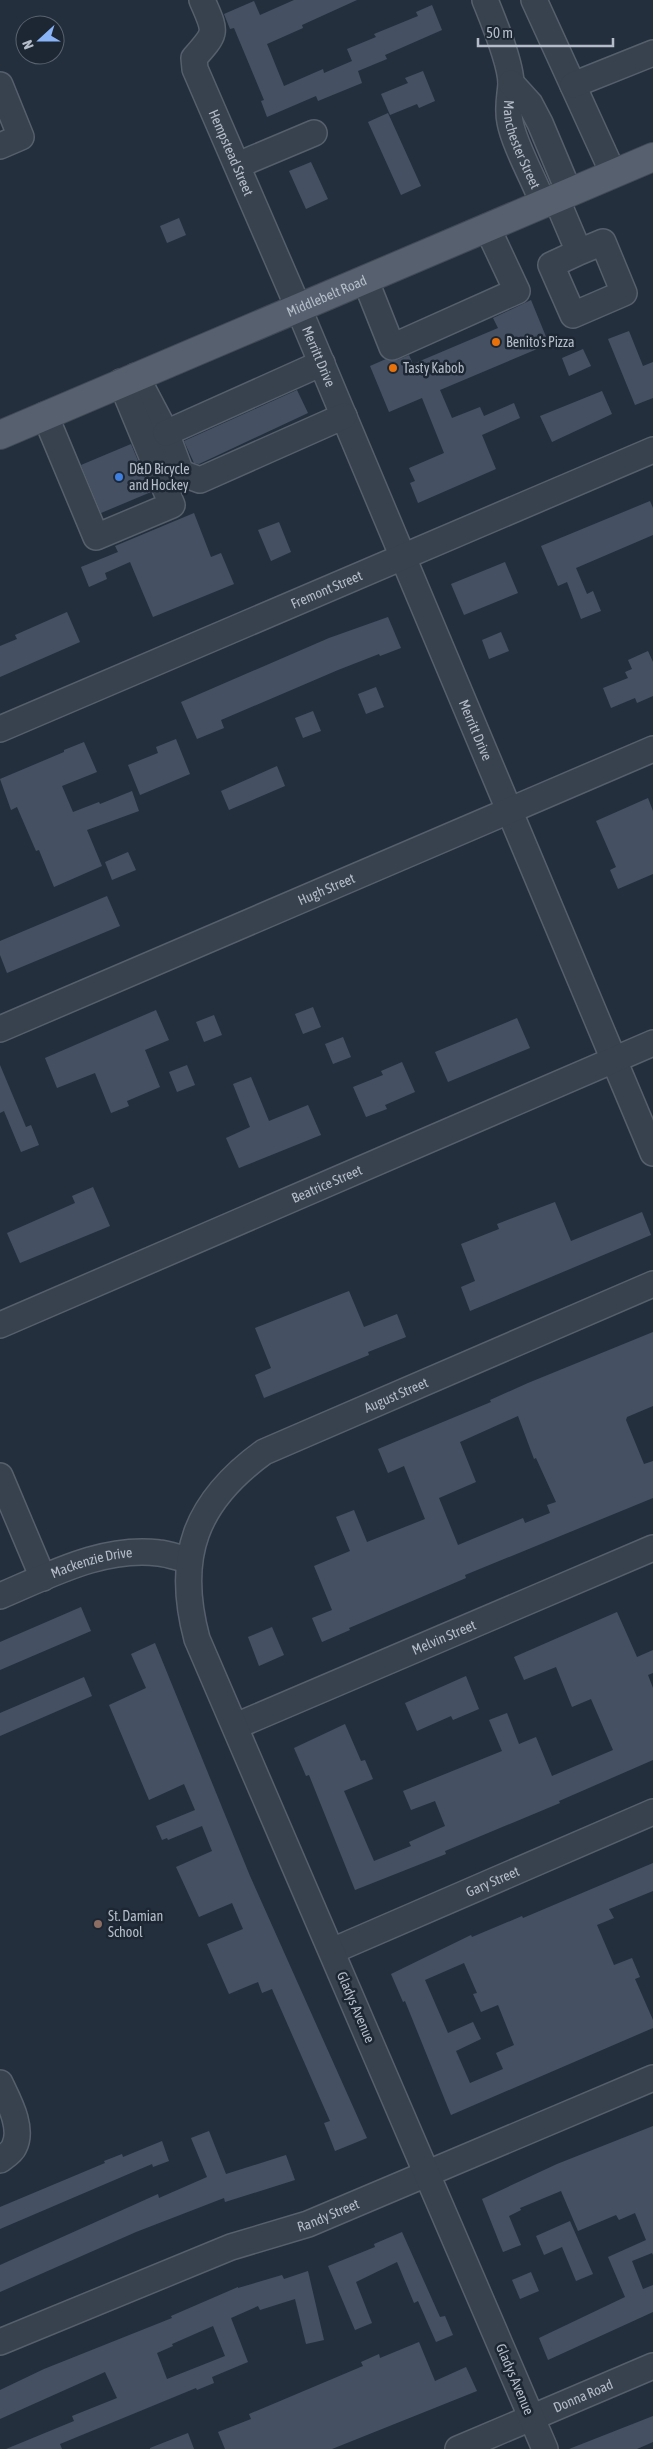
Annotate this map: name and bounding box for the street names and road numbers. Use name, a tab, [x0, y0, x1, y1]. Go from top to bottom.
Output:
street label: Manchester Street	[501, 100, 544, 191]
street label: Hempstead Street	[205, 107, 257, 198]
street label: Middlebelt Road	[284, 272, 369, 320]
street label: Merritt Drive	[299, 324, 339, 389]
street label: Fremont Street	[288, 567, 365, 612]
street label: Merritt Drive	[456, 697, 495, 763]
street label: Hugh Street	[295, 870, 357, 908]
street label: Beatrice Street	[289, 1162, 365, 1206]
street label: August Street	[362, 1374, 430, 1416]
street label: Mackenzie Drive	[48, 1544, 133, 1581]
street label: Melvin Street	[410, 1617, 478, 1658]
street label: Gary Street	[463, 1863, 522, 1900]
street label: Gladys Avenue	[334, 1969, 378, 2045]
street label: Randy Street	[295, 2195, 361, 2235]
street label: Gladys Avenue	[493, 2341, 537, 2417]
street label: Donna Road	[551, 2376, 615, 2415]

